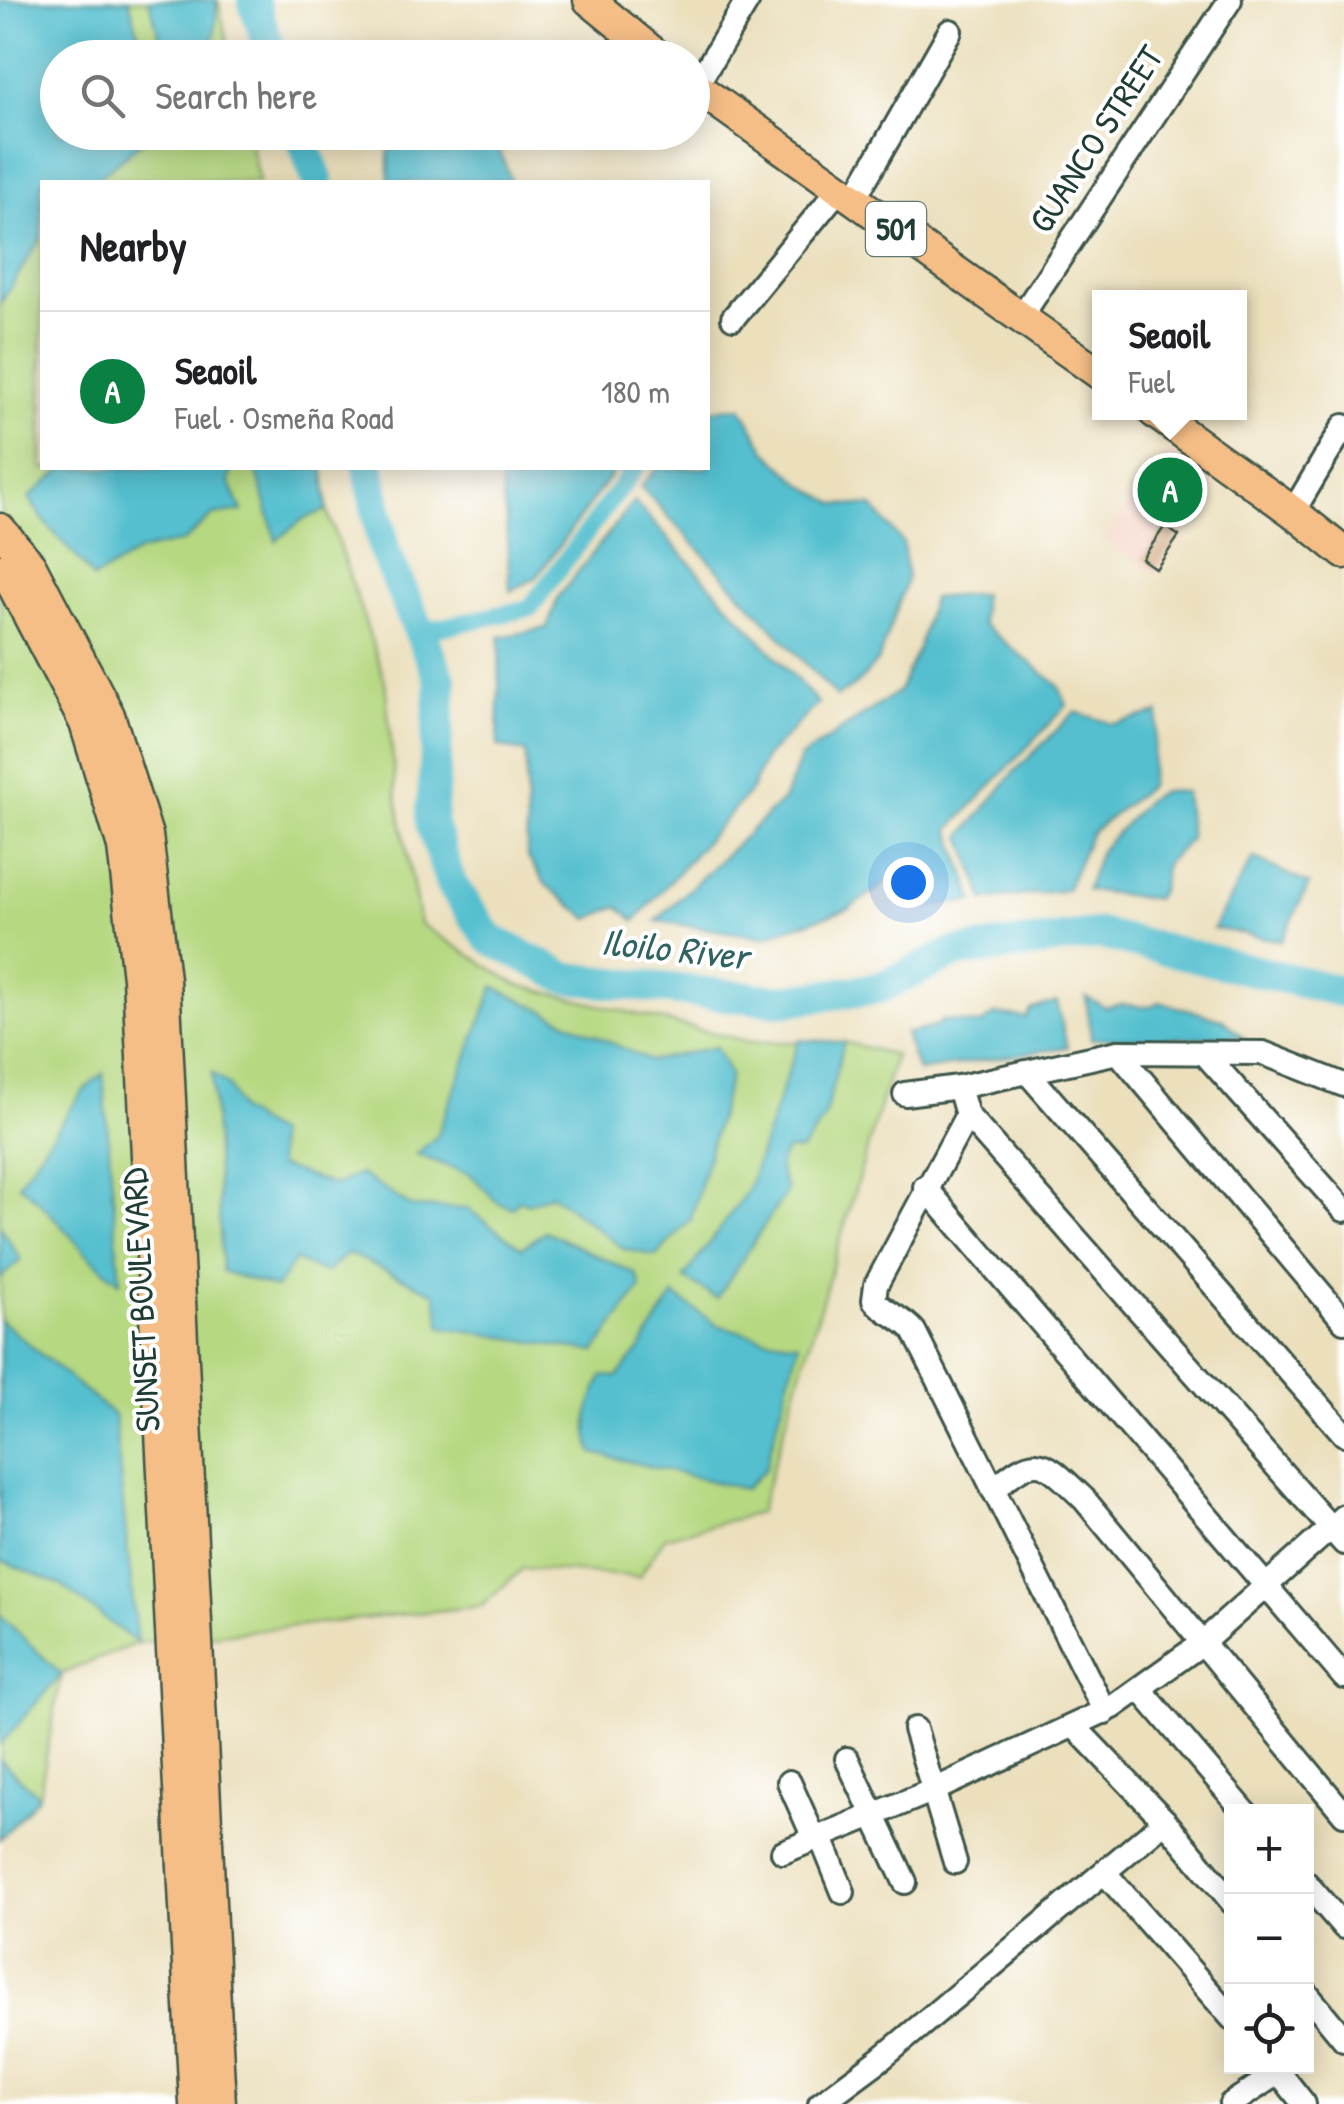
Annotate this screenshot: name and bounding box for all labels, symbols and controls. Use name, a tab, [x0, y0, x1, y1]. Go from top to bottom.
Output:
street label: GUANCO STREET	[1018, 36, 1174, 241]
search box	[40, 40, 710, 150]
icon: search	[75, 68, 130, 123]
text: Search here	[155, 69, 317, 121]
road number: 501	[866, 202, 926, 256]
text: Nearby	[80, 217, 187, 274]
popup	[1092, 290, 1247, 420]
text: Seaoil	[1129, 308, 1210, 360]
text: Seaoil	[175, 344, 256, 396]
text: Fuel	[1129, 360, 1175, 403]
text: A	[105, 370, 120, 413]
text: 180 m	[601, 370, 670, 413]
text: Fuel · Osmeña Road	[175, 396, 394, 439]
pin: A	[1138, 452, 1202, 528]
your location	[883, 857, 934, 908]
water label: Iloilo River	[599, 914, 756, 982]
street label: SUNSET BOULEVARD	[110, 1167, 171, 1433]
map controls	[1224, 1804, 1314, 2074]
button: +	[1224, 1804, 1314, 1894]
button: −	[1224, 1894, 1314, 1984]
button: locate	[1224, 1984, 1314, 2074]

